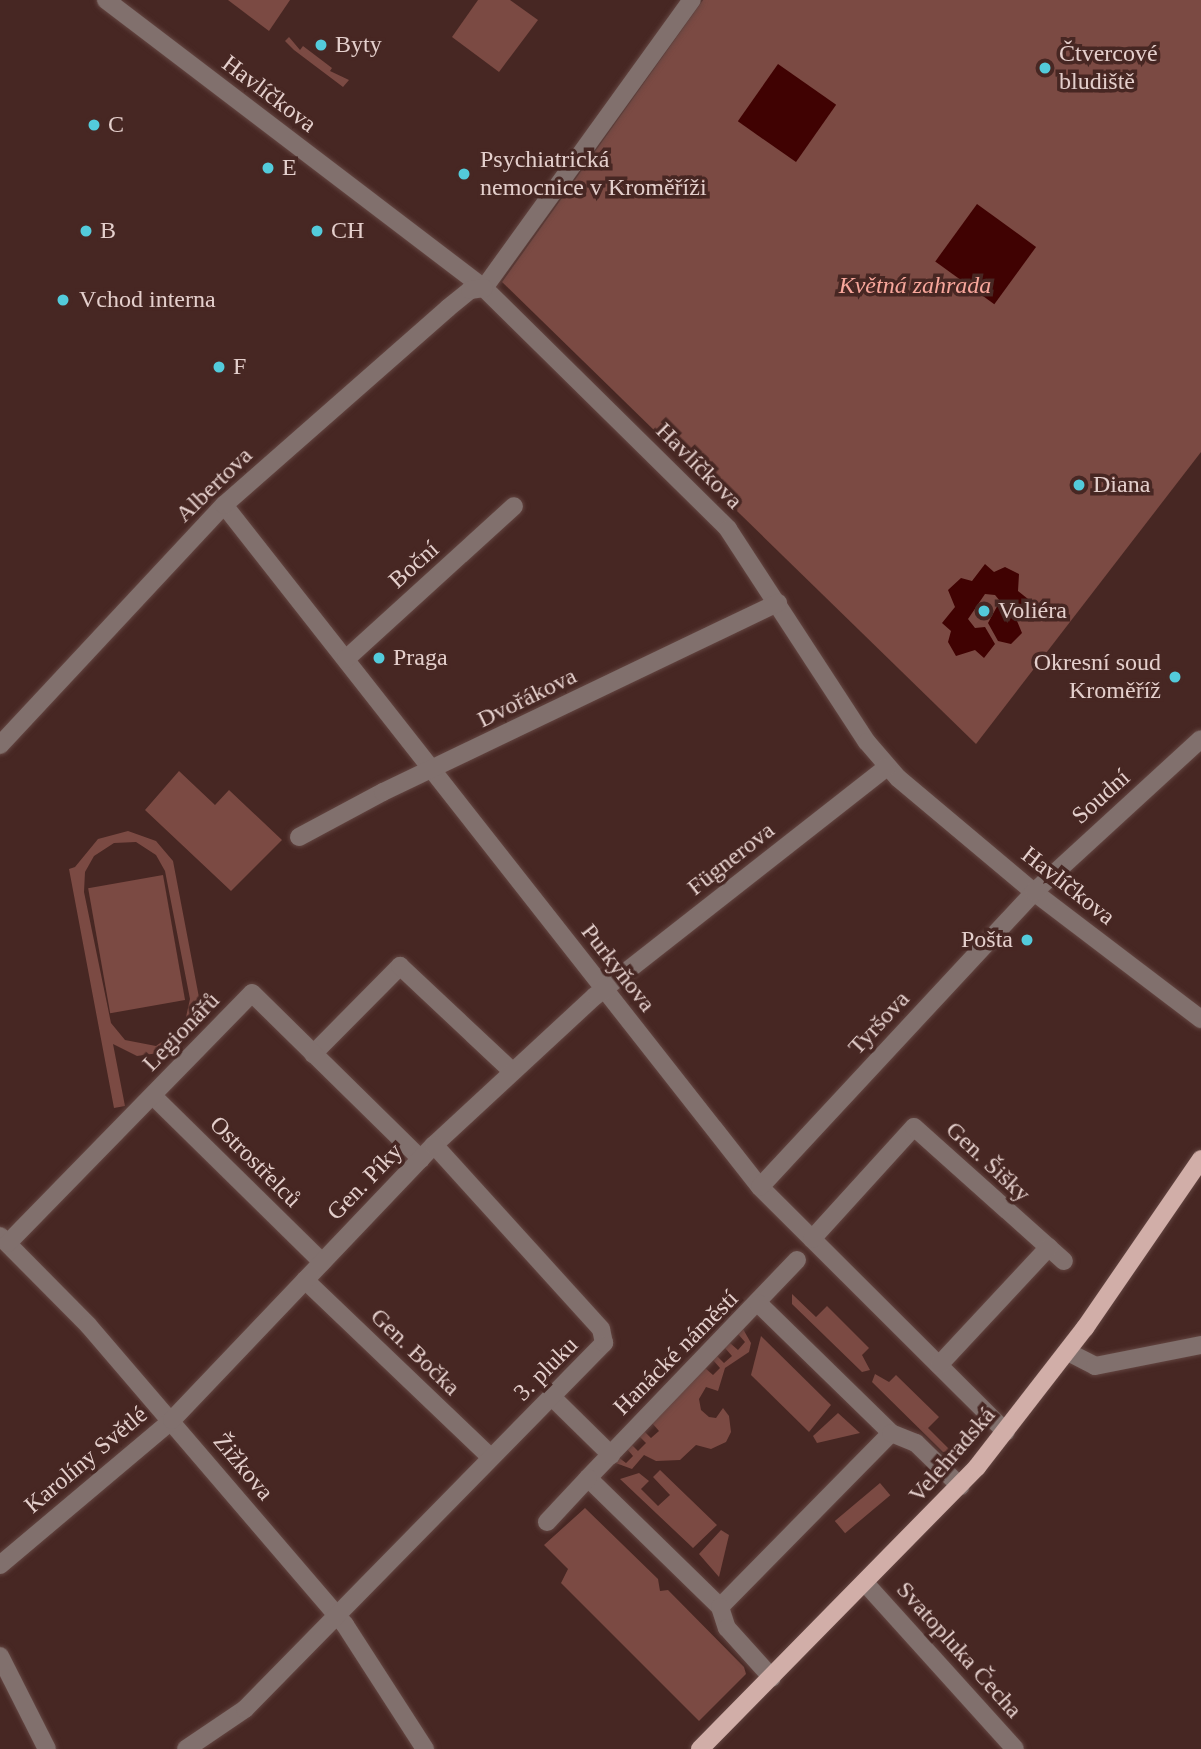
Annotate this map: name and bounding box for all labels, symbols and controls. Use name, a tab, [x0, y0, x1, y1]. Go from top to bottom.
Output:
place label: Byty	[335, 31, 382, 59]
marker: Byty	[313, 37, 329, 53]
place label: Čtvercové bludiště	[1059, 40, 1158, 96]
street label: Havlíčkova	[216, 49, 322, 139]
marker: Čtvercové bludiště	[1037, 60, 1053, 76]
place label: C	[108, 111, 124, 139]
marker: C	[86, 117, 102, 133]
place label: Psychiatrická nemocnice v Kroměříži	[480, 146, 707, 202]
place label: E	[282, 154, 297, 182]
marker: E	[260, 160, 276, 176]
marker: Psychiatrická nemocnice v Kroměříži	[454, 164, 474, 184]
place label: B	[100, 217, 116, 245]
place label: CH	[331, 217, 364, 245]
marker: B	[78, 223, 94, 239]
marker: CH	[309, 223, 325, 239]
park label: Květná zahrada	[839, 272, 991, 300]
place label: Vchod interna	[79, 286, 216, 314]
marker: Vchod interna	[53, 290, 73, 310]
place label: F	[233, 353, 246, 381]
marker: F	[211, 359, 227, 375]
street label: Havlíčkova	[650, 417, 748, 515]
street label: Albertova	[169, 441, 259, 529]
place label: Diana	[1093, 471, 1150, 499]
marker: Diana	[1071, 477, 1087, 493]
street label: Boční	[383, 535, 445, 595]
place label: Voliéra	[998, 597, 1067, 625]
marker: Voliéra	[976, 603, 992, 619]
place label: Praga	[393, 644, 448, 672]
place label: Okresní soud Kroměříž	[1034, 649, 1161, 705]
marker: Praga	[371, 650, 387, 666]
street label: Dvořákova	[473, 662, 581, 734]
marker: Okresní soud Kroměříž	[1167, 669, 1183, 685]
street label: Soudní	[1066, 764, 1136, 830]
street label: Fügnerova	[682, 816, 780, 902]
street label: Havlíčkova	[1016, 841, 1120, 931]
street label: Purkyňova	[575, 918, 661, 1018]
place label: Pošta	[961, 926, 1013, 954]
marker: Pošta	[1019, 932, 1035, 948]
street label: Tyršova	[842, 985, 916, 1061]
street label: Legionářů	[136, 987, 226, 1077]
street label: Ostrostřelců	[203, 1110, 307, 1214]
street label: Gen. Šišky	[940, 1116, 1036, 1208]
street label: Gen. Píky	[321, 1137, 409, 1227]
street label: Hanácké náměstí	[608, 1285, 744, 1421]
street label: Gen. Bočka	[364, 1302, 466, 1402]
street label: 3. pluku	[508, 1331, 584, 1407]
street label: Karolíny Světlé	[19, 1400, 153, 1520]
street label: Velehradská	[903, 1401, 1001, 1509]
street label: Žižkova	[207, 1428, 279, 1506]
street label: Svatopluka Čecha	[890, 1576, 1028, 1724]

